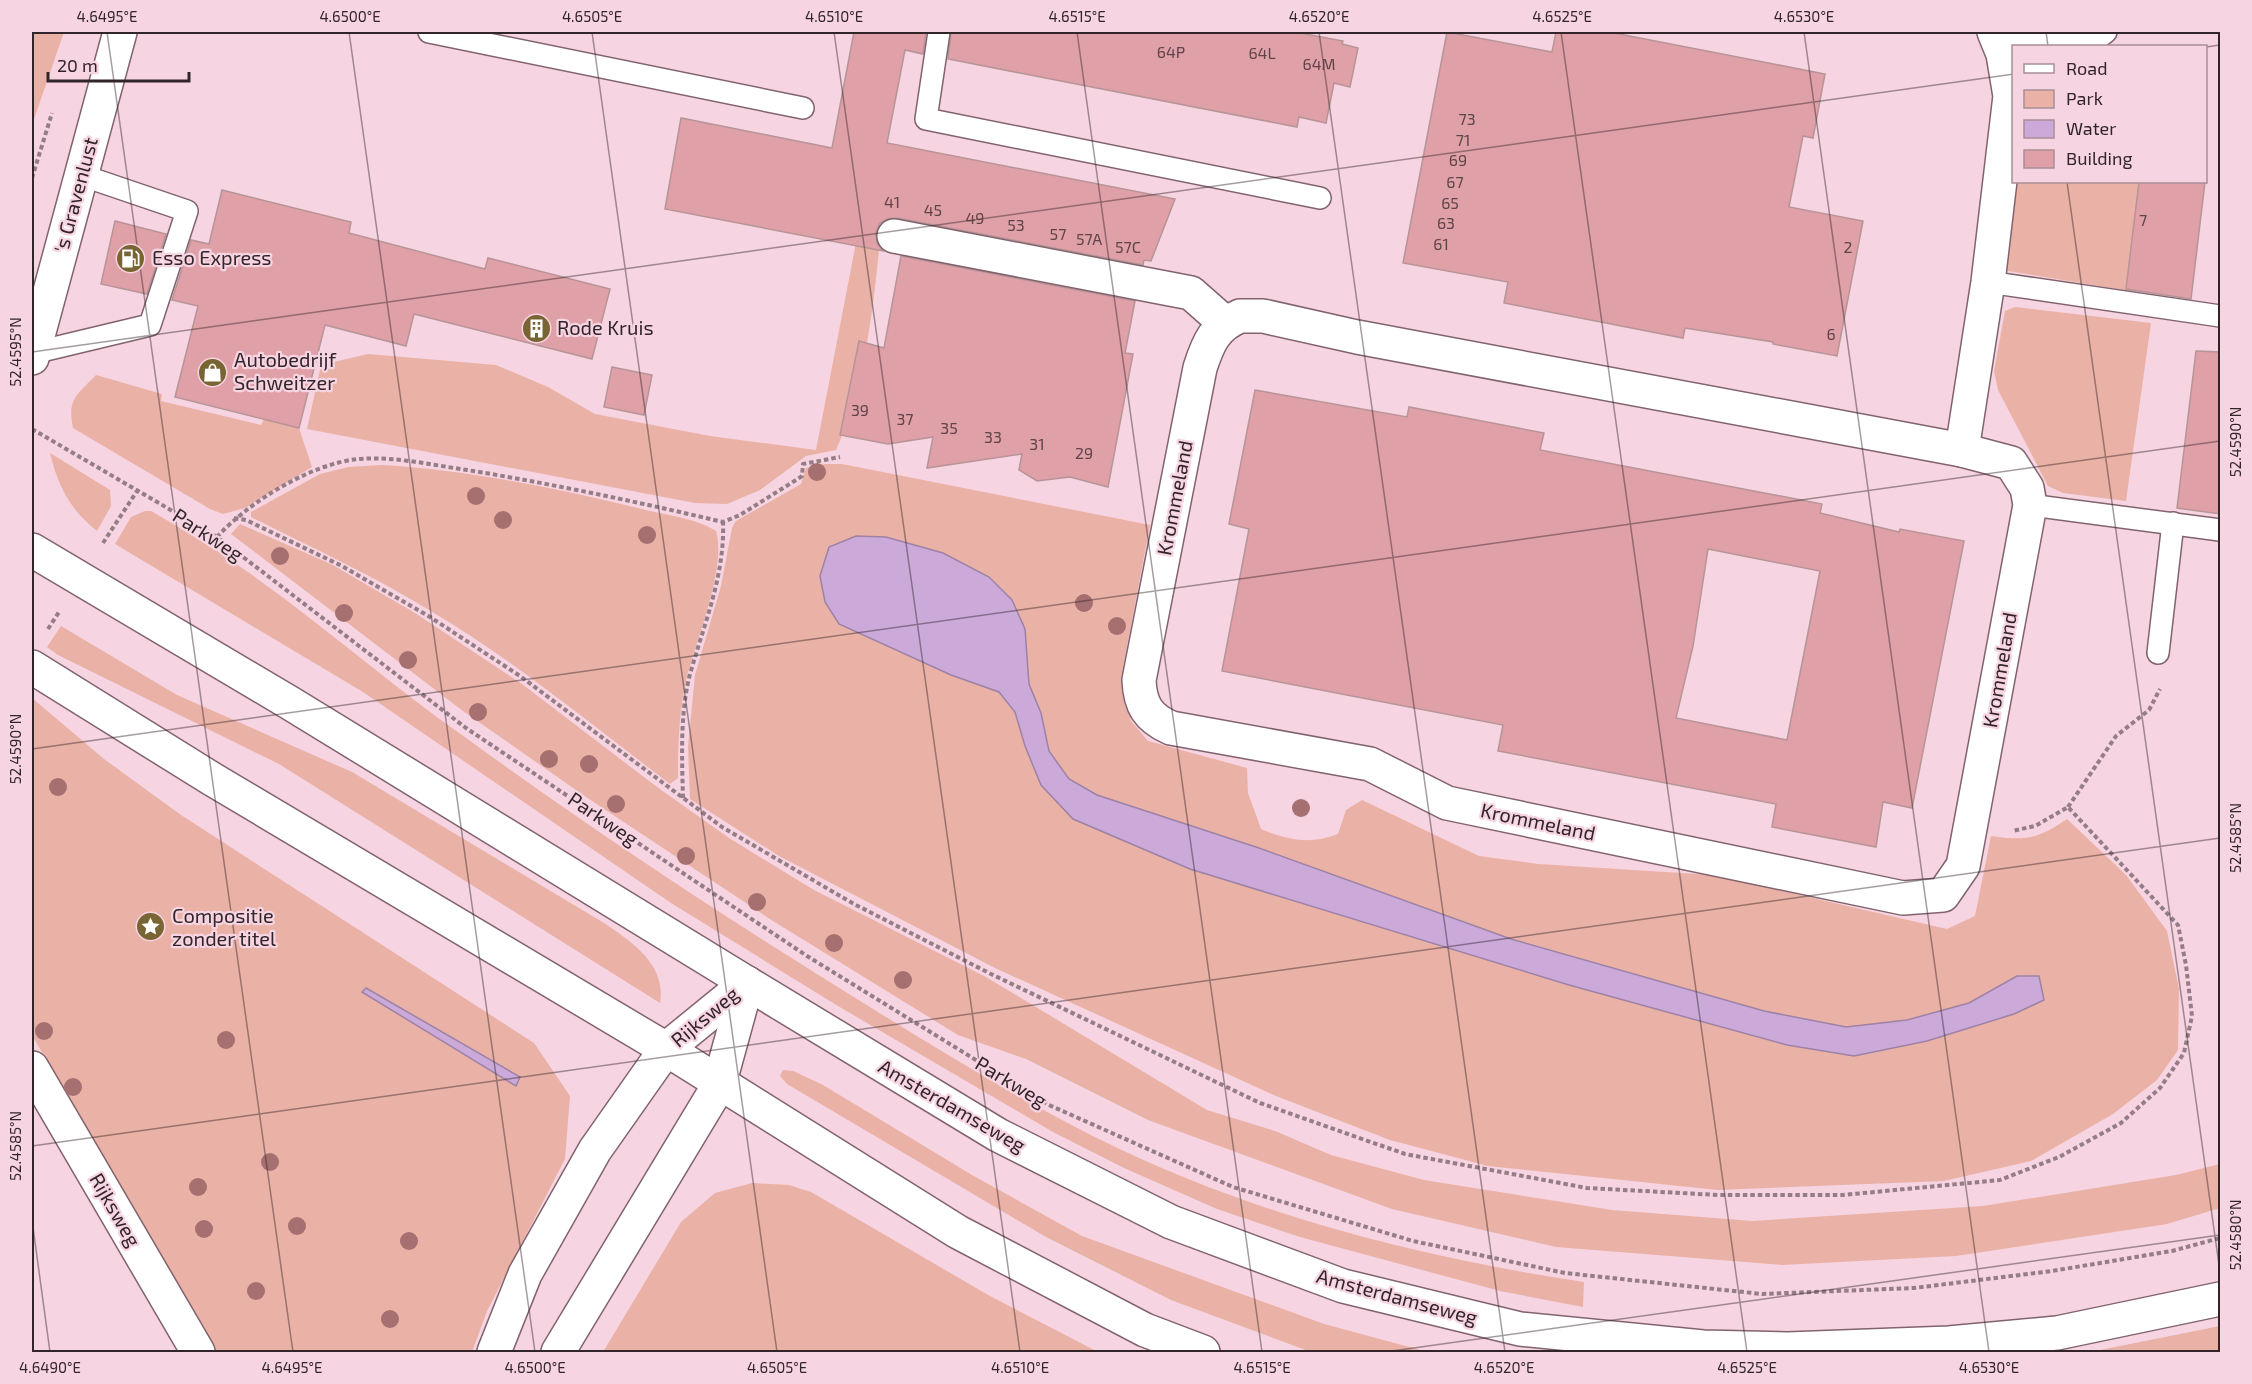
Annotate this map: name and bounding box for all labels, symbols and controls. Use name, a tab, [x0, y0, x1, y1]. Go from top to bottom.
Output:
text: 4.6495°E	[77, 7, 137, 25]
text: 4.6500°E	[319, 7, 381, 25]
text: 4.6505°E	[562, 7, 622, 25]
text: 4.6510°E	[805, 7, 863, 25]
text: 4.6515°E	[1048, 7, 1106, 25]
text: 4.6520°E	[1289, 7, 1349, 25]
text: 4.6525°E	[1532, 7, 1592, 25]
text: 4.6530°E	[1774, 7, 1834, 25]
house number: 64P	[1157, 42, 1185, 61]
house number: 64L	[1248, 43, 1276, 62]
scale bar	[48, 45, 189, 83]
legend	[2012, 45, 2207, 183]
text: 20 m	[57, 54, 98, 76]
house number: 64M	[1302, 54, 1336, 73]
text: Road	[2066, 57, 2107, 79]
text: Park	[2066, 87, 2103, 109]
house number: 73	[1458, 109, 1476, 128]
text: Water	[2066, 117, 2116, 139]
house number: 71	[1456, 130, 1470, 149]
street label: 's Gravenlust	[48, 134, 102, 255]
text: Building	[2066, 147, 2133, 169]
house number: 69	[1449, 150, 1467, 169]
house number: 67	[1446, 172, 1464, 191]
house number: 41	[884, 192, 900, 211]
house number: 65	[1441, 193, 1459, 212]
house number: 45	[924, 200, 942, 219]
house number: 49	[966, 208, 985, 227]
house number: 7	[2139, 210, 2147, 229]
house number: 63	[1437, 213, 1455, 232]
house number: 53	[1007, 215, 1025, 234]
house number: 57	[1050, 224, 1066, 243]
house number: 57A	[1076, 229, 1102, 248]
house number: 61	[1433, 234, 1449, 253]
house number: 57C	[1115, 237, 1141, 256]
house number: 2	[1844, 237, 1853, 256]
fuel station icon: Esso Express	[115, 242, 147, 274]
place label: Esso Express	[152, 245, 272, 269]
building icon: Rode Kruis	[520, 312, 552, 344]
place label: Rode Kruis	[557, 315, 654, 339]
text: 52.4595°N	[6, 317, 24, 387]
house number: 6	[1826, 324, 1836, 343]
place label: Autobedrijf Schweitzer	[234, 347, 336, 394]
shop icon: Autobedrijf Schweitzer	[197, 356, 229, 388]
house number: 39	[851, 400, 869, 419]
text: 52.4590°N	[2226, 407, 2244, 477]
house number: 37	[896, 409, 914, 428]
house number: 35	[940, 418, 958, 437]
house number: 33	[984, 427, 1002, 446]
house number: 31	[1029, 434, 1045, 453]
street label: Krommeland	[1151, 438, 1197, 557]
house number: 29	[1075, 443, 1093, 462]
street label: Parkweg	[169, 503, 248, 566]
street label: Krommeland	[1977, 610, 2021, 729]
text: 52.4590°N	[6, 714, 24, 784]
street label: Parkweg	[564, 786, 643, 850]
street label: Krommeland	[1479, 797, 1598, 845]
text: 52.4585°N	[2226, 803, 2244, 873]
place label: Compositie zonder titel	[172, 903, 276, 950]
place icon: Compositie zonder titel	[135, 911, 167, 943]
street label: Rijksweg	[666, 981, 743, 1051]
street label: Parkweg	[971, 1050, 1052, 1112]
street label: Amsterdamseweg	[875, 1053, 1030, 1157]
text: 52.4585°N	[6, 1111, 24, 1181]
street label: Rijksweg	[85, 1168, 147, 1251]
text: 52.4580°N	[2226, 1199, 2244, 1271]
street label: Amsterdamseweg	[1314, 1263, 1480, 1329]
text: 4.6490°E	[19, 1358, 81, 1376]
text: 4.6495°E	[262, 1358, 322, 1376]
text: 4.6500°E	[504, 1358, 566, 1376]
text: 4.6505°E	[747, 1358, 807, 1376]
text: 4.6510°E	[991, 1358, 1049, 1376]
text: 4.6515°E	[1233, 1358, 1291, 1376]
text: 4.6520°E	[1474, 1358, 1534, 1376]
text: 4.6525°E	[1717, 1358, 1777, 1376]
text: 4.6530°E	[1959, 1358, 2019, 1376]

